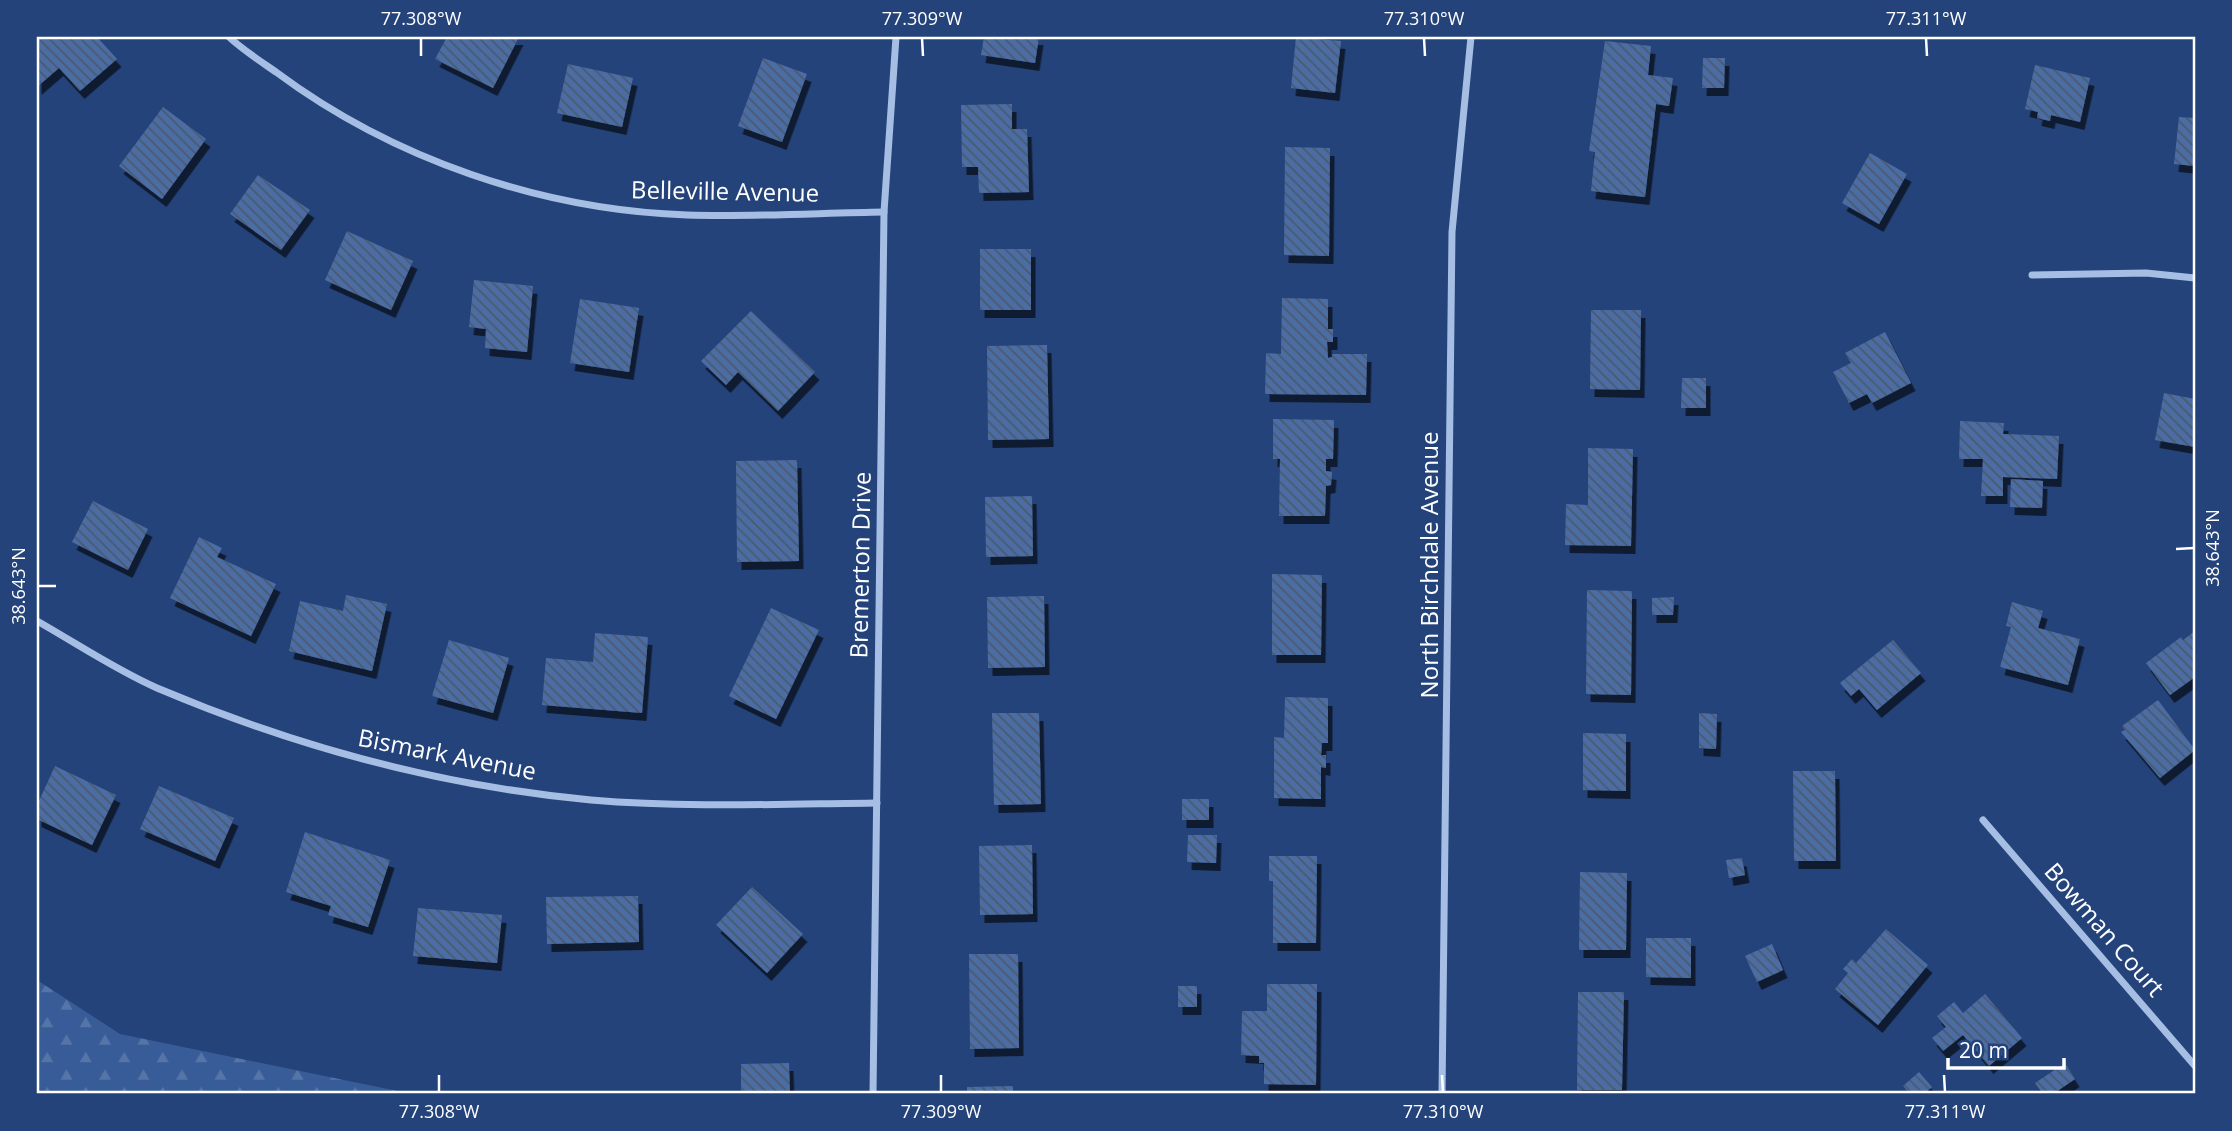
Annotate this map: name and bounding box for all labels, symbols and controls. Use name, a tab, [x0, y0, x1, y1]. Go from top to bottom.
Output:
text: 77.308°W	[381, 6, 462, 30]
text: 77.309°W	[882, 6, 963, 30]
text: 77.310°W	[1384, 6, 1465, 30]
text: 77.311°W	[1886, 6, 1967, 30]
street label: Belleville Avenue	[631, 172, 819, 209]
street label: North Birchdale Avenue	[1412, 432, 1445, 698]
street label: Bremerton Drive	[841, 471, 878, 659]
text: 38.643°N	[2200, 509, 2224, 587]
text: 38.643°N	[6, 547, 30, 625]
street label: Bismark Avenue	[355, 720, 539, 787]
street label: Bowman Court	[2038, 855, 2173, 1003]
scale bar	[1948, 1026, 2064, 1070]
text: 20 m	[1959, 1036, 2008, 1064]
text: 77.308°W	[399, 1099, 480, 1123]
text: 77.309°W	[901, 1099, 982, 1123]
text: 77.310°W	[1403, 1099, 1484, 1123]
text: 77.311°W	[1905, 1099, 1986, 1123]

